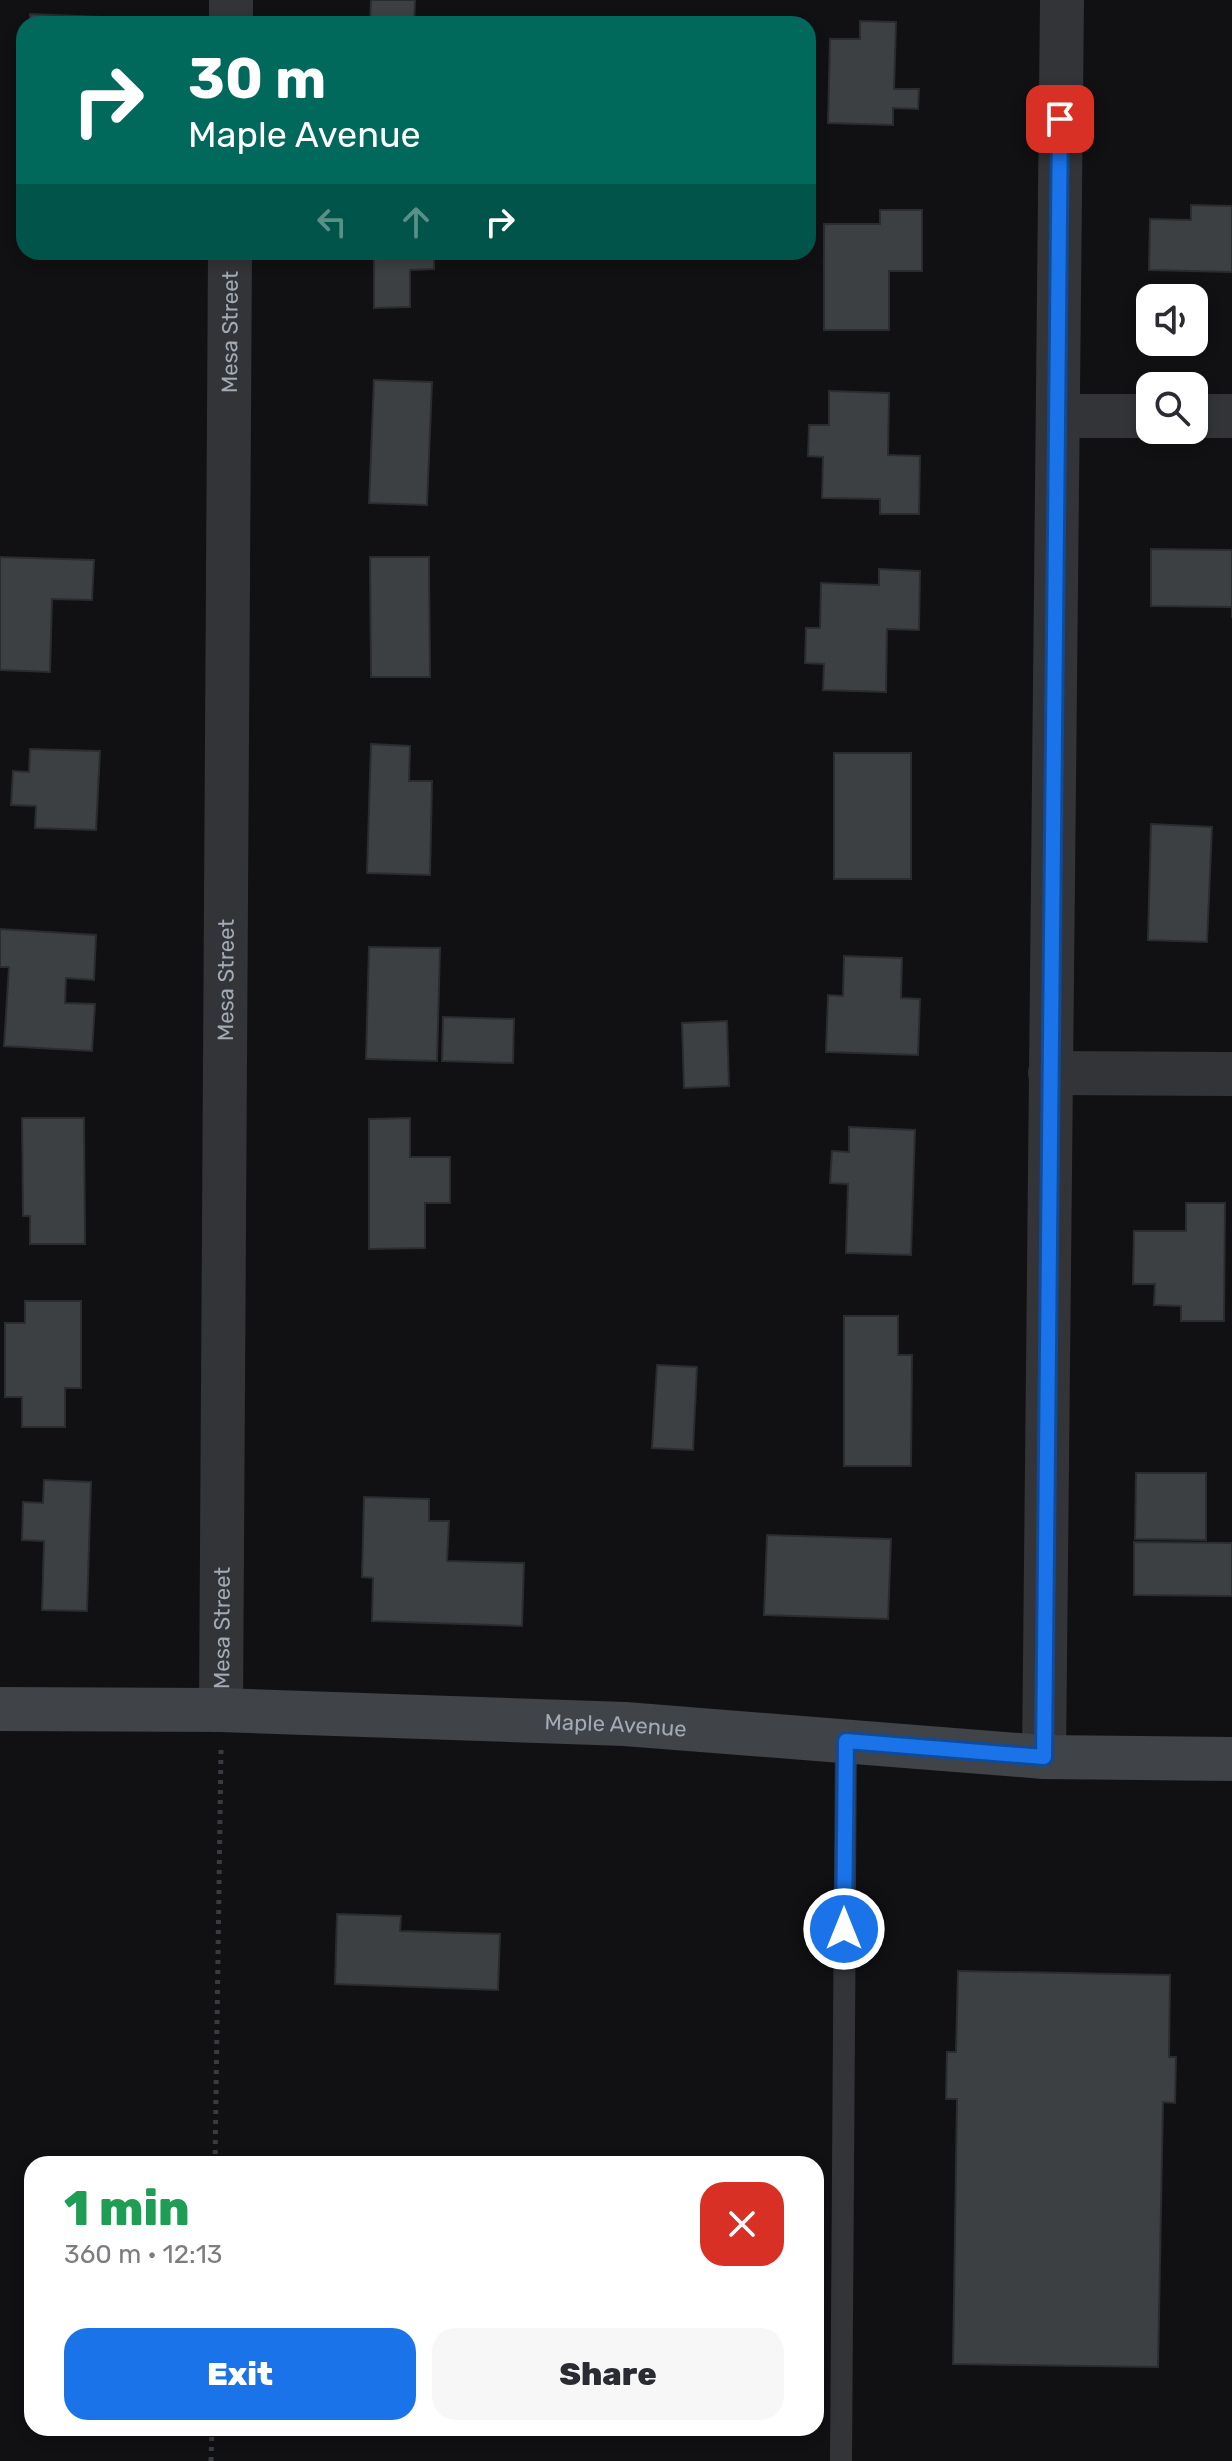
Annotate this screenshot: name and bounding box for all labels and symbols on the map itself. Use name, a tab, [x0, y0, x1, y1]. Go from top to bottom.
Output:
pin	[1026, 85, 1094, 153]
street label: Mesa Street	[216, 270, 243, 393]
street label: Mesa Street	[212, 918, 239, 1041]
street label: Mesa Street	[208, 1566, 235, 1689]
street label: Maple Avenue	[544, 1708, 688, 1742]
position arrow	[802, 1887, 886, 1971]

